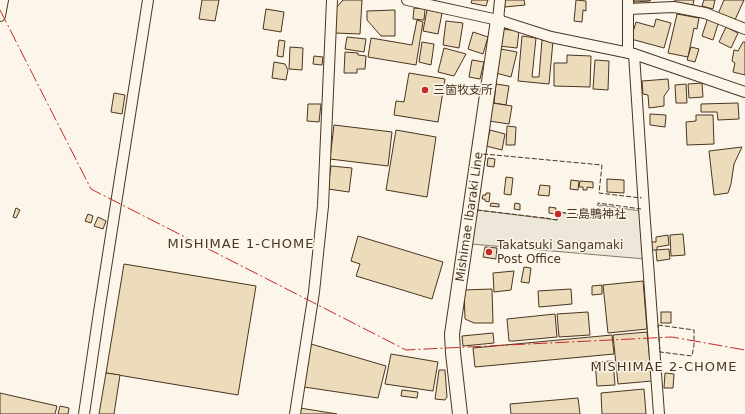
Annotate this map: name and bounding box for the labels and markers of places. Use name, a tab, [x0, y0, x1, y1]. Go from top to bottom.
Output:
place label: 三箇牧支所	[433, 83, 493, 97]
marker: 三箇牧支所	[420, 85, 430, 95]
place label: 三島鴨神社	[566, 207, 626, 221]
marker: 三島鴨神社	[553, 209, 563, 219]
place label: Takatsuki Sangamaki Post Office	[496, 238, 623, 266]
marker: Takatsuki Sangamaki Post Office	[484, 247, 494, 257]

